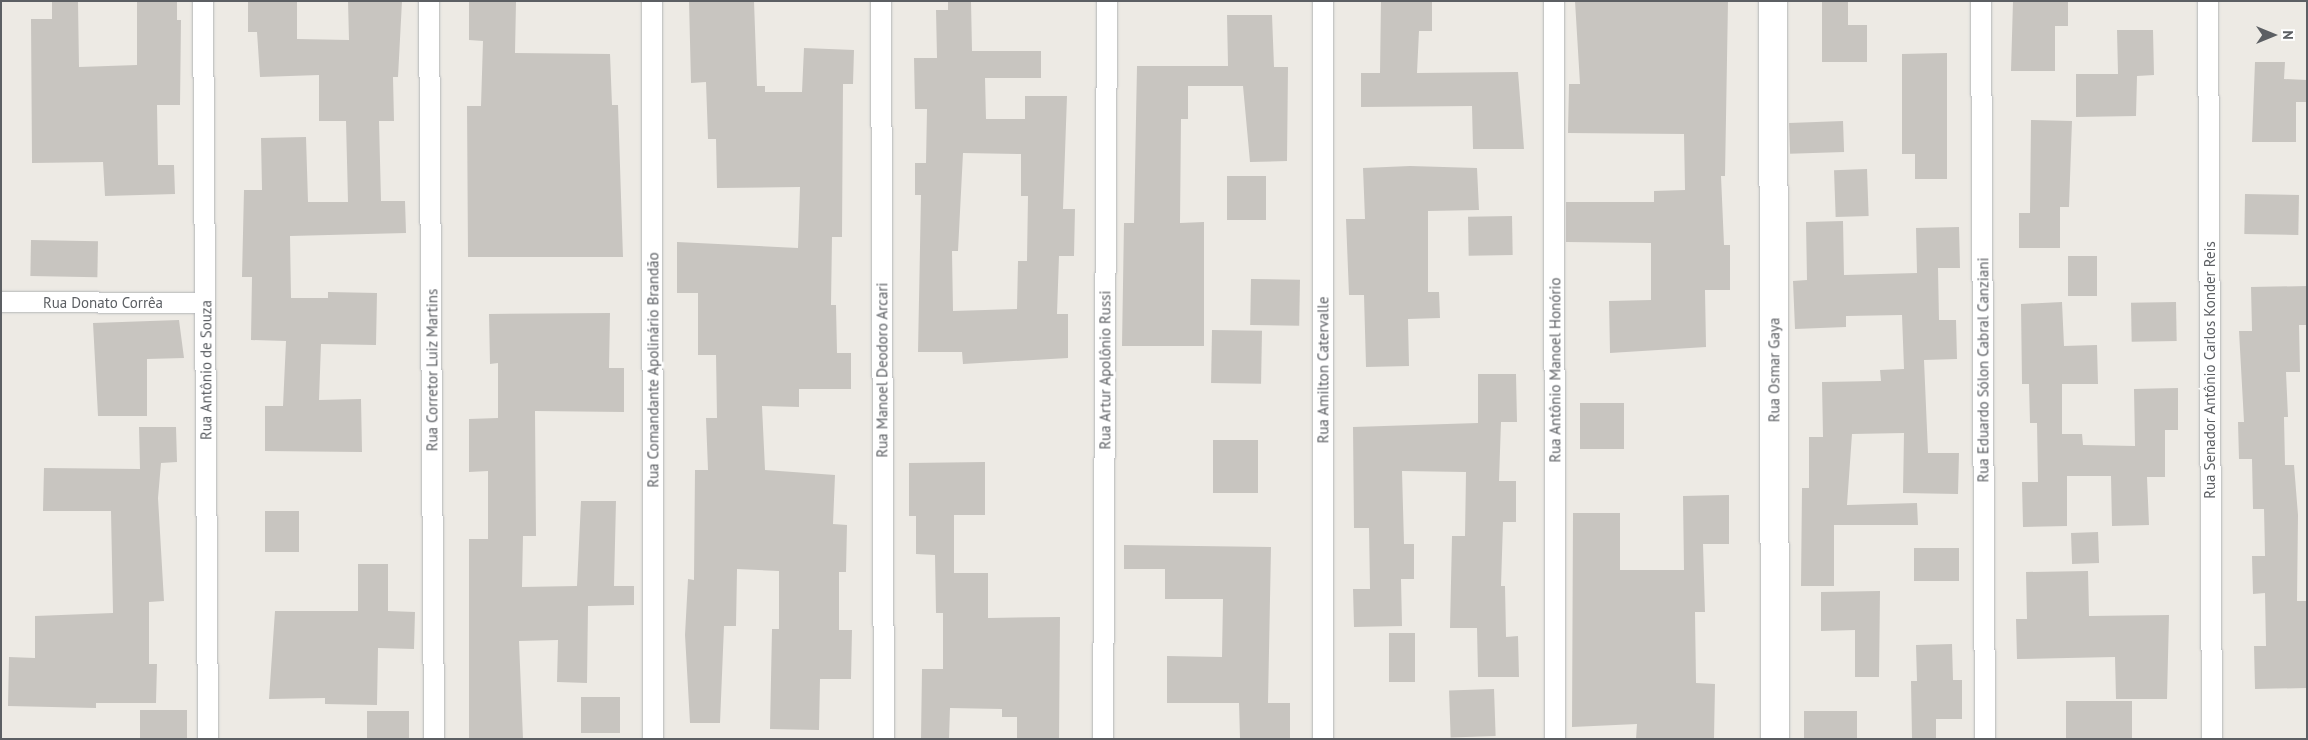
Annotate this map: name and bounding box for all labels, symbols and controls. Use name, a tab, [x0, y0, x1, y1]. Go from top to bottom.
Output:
north arrow	[2248, 10, 2298, 60]
text: N	[2279, 30, 2297, 40]
street label: Rua Senador Antônio Carlos Konder Reis	[2201, 241, 2219, 499]
street label: Rua Comandante Apolinário Brandão	[644, 252, 662, 488]
street label: Rua Eduardo Sólon Cabral Canziani	[1974, 258, 1992, 482]
street label: Rua Antônio Manoel Honório	[1546, 277, 1564, 463]
street label: Rua Manoel Deodoro Arcari	[873, 282, 891, 458]
street label: Rua Corretor Luiz Martins	[423, 288, 441, 452]
street label: Rua Artur Apolônio Russi	[1096, 290, 1114, 450]
street label: Rua Donato Corrêa	[43, 294, 163, 312]
street label: Rua Amilton Catervalle	[1314, 296, 1332, 444]
street label: Rua Antônio de Souza	[197, 300, 215, 440]
street label: Rua Osmar Gaya	[1765, 318, 1783, 422]

